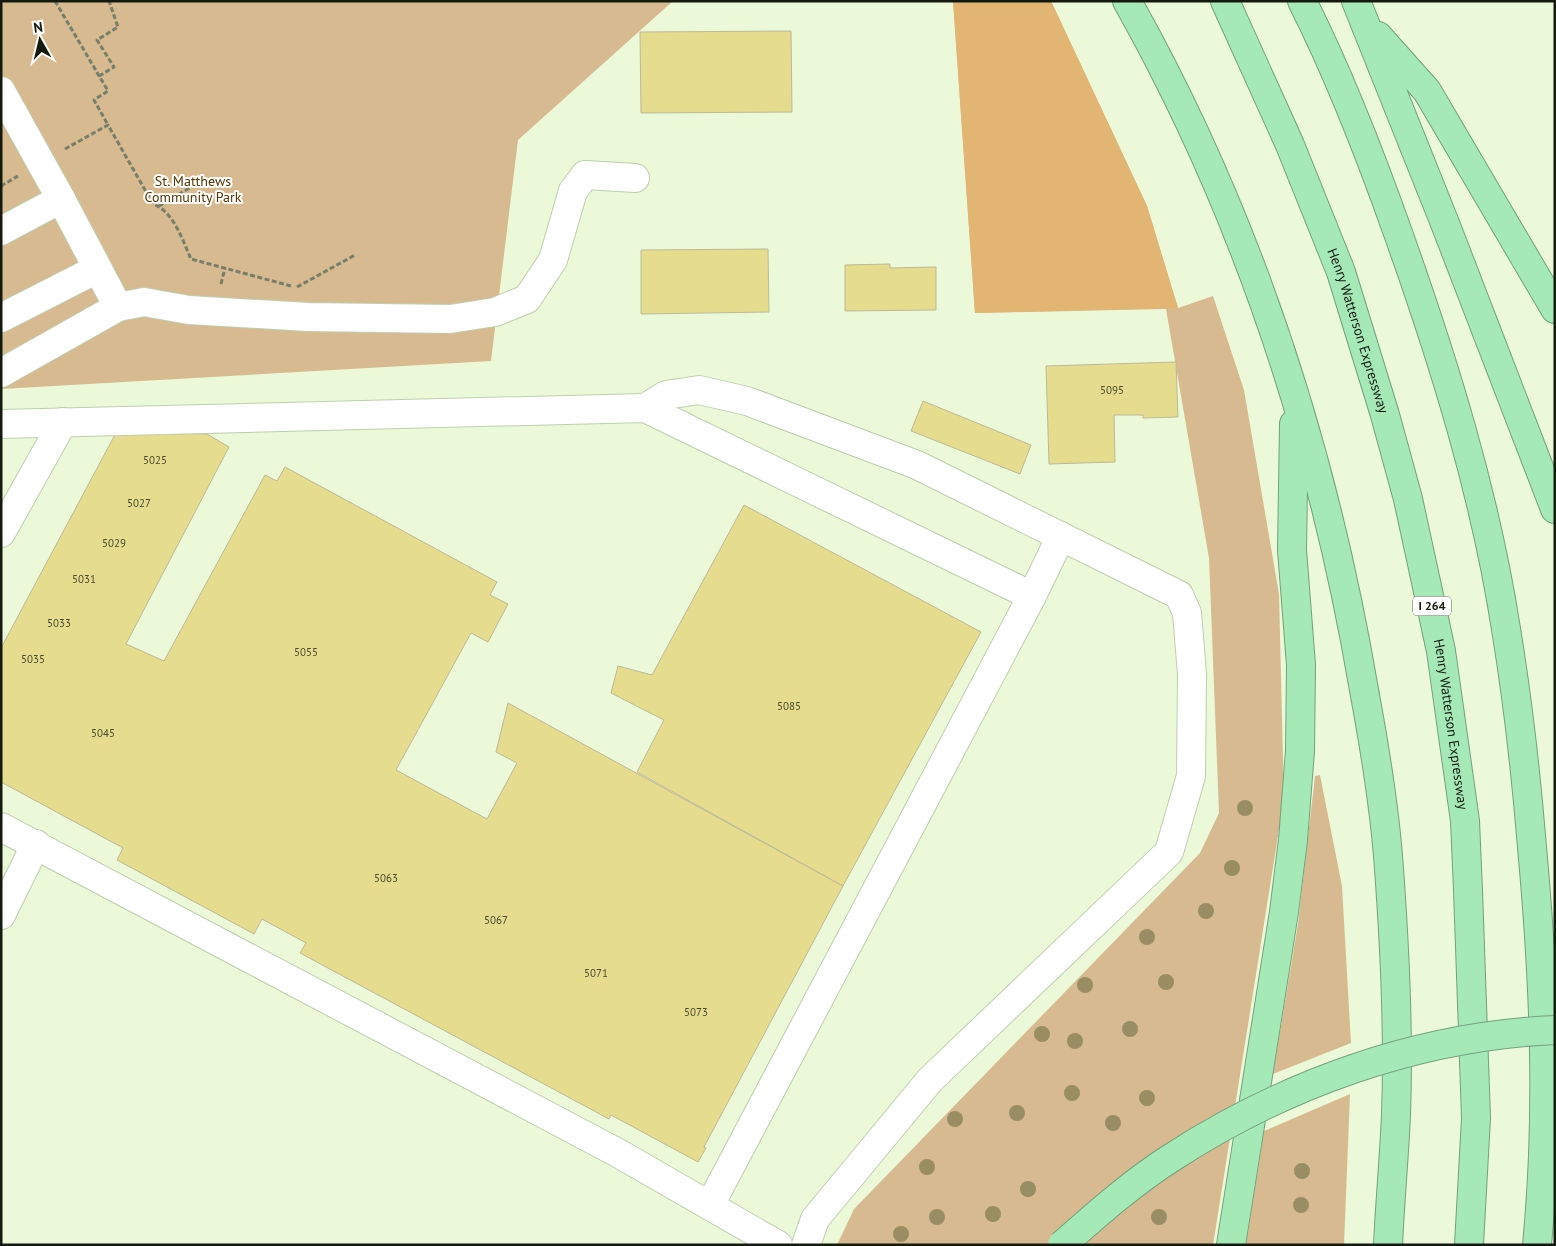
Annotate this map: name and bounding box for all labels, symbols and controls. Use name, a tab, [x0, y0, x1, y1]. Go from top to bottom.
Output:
north arrow	[15, 15, 65, 65]
text: N	[32, 18, 44, 37]
park label: St. Matthews Community Park	[145, 172, 242, 206]
street label: Henry Watterson Expressway	[1323, 245, 1393, 416]
house number: 5095	[1100, 383, 1124, 397]
house number: 5025	[143, 453, 167, 467]
house number: 5027	[127, 496, 151, 510]
house number: 5029	[102, 536, 126, 550]
house number: 5031	[72, 572, 96, 586]
road number: I 264	[1413, 596, 1451, 616]
house number: 5033	[47, 616, 71, 630]
street label: Henry Watterson Expressway	[1430, 637, 1472, 811]
house number: 5055	[294, 645, 318, 659]
house number: 5035	[21, 652, 45, 666]
house number: 5085	[777, 699, 801, 713]
house number: 5045	[91, 726, 115, 740]
house number: 5063	[374, 871, 398, 885]
house number: 5067	[484, 913, 508, 927]
house number: 5071	[584, 966, 608, 980]
house number: 5073	[684, 1005, 708, 1019]

